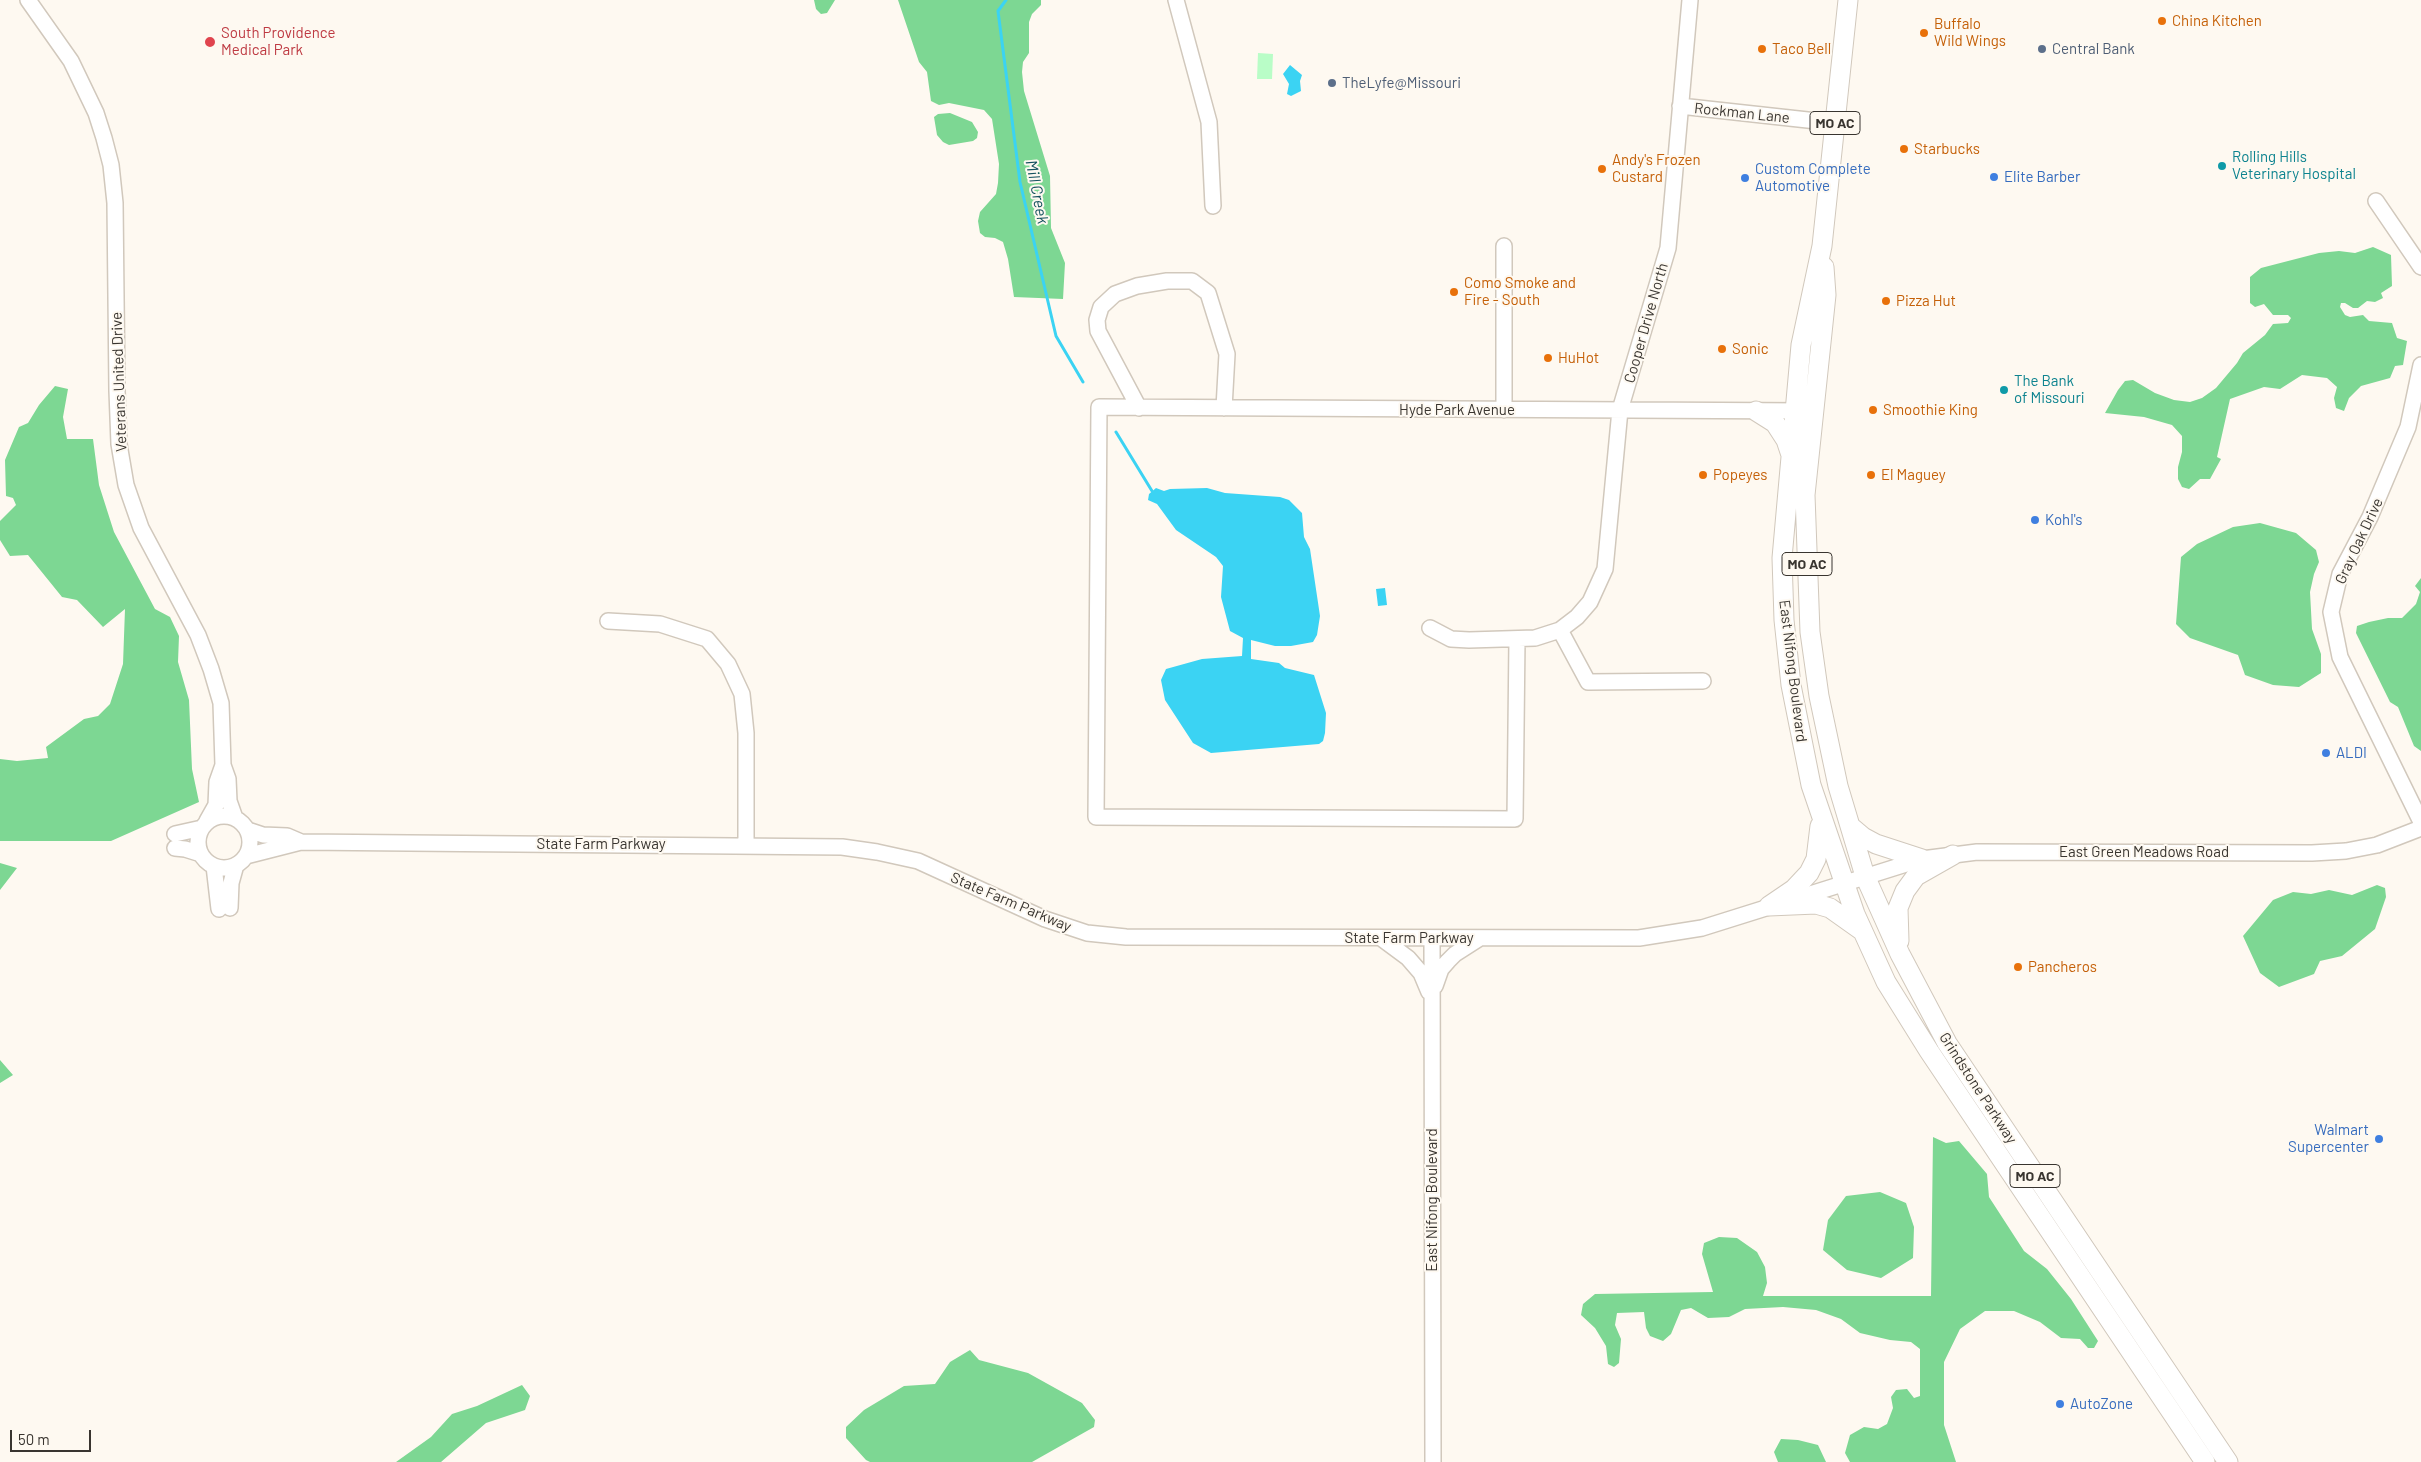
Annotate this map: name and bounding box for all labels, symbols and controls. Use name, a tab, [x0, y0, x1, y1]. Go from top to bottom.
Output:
place label: China Kitchen	[2172, 12, 2262, 30]
place label: Buffalo Wild Wings	[1934, 15, 2006, 50]
marker: China Kitchen	[2156, 15, 2168, 27]
place label: South Providence Medical Park	[221, 24, 336, 59]
marker: Buffalo Wild Wings	[1918, 27, 1930, 39]
marker: South Providence Medical Park	[203, 35, 217, 49]
place label: Taco Bell	[1772, 40, 1831, 58]
place label: Central Bank	[2052, 40, 2135, 58]
marker: Taco Bell	[1756, 43, 1768, 55]
marker: Central Bank	[2036, 43, 2048, 55]
place label: TheLyfe@Missouri	[1342, 74, 1461, 92]
marker: TheLyfe@Missouri	[1326, 77, 1338, 89]
street label: Rockman Lane	[1693, 99, 1791, 127]
road number: MO AC	[1810, 112, 1860, 134]
place label: Starbucks	[1914, 140, 1980, 158]
marker: Starbucks	[1898, 143, 1910, 155]
place label: Rolling Hills Veterinary Hospital	[2232, 148, 2356, 183]
place label: Andy's Frozen Custard	[1612, 151, 1701, 186]
water label: Mill Creek	[1021, 158, 1053, 226]
place label: Custom Complete Automotive	[1755, 160, 1871, 195]
marker: Rolling Hills Veterinary Hospital	[2216, 160, 2228, 172]
marker: Andy's Frozen Custard	[1596, 163, 1608, 175]
place label: Elite Barber	[2004, 168, 2081, 186]
marker: Elite Barber	[1988, 171, 2000, 183]
marker: Custom Complete Automotive	[1739, 172, 1751, 184]
street label: Cooper Drive North	[1620, 261, 1672, 385]
place label: Como Smoke and Fire - South	[1464, 274, 1576, 309]
marker: Como Smoke and Fire - South	[1448, 286, 1460, 298]
place label: Pizza Hut	[1896, 292, 1956, 310]
marker: Pizza Hut	[1880, 295, 1892, 307]
street label: Veterans United Drive	[108, 312, 130, 452]
place label: Sonic	[1732, 340, 1769, 358]
marker: Sonic	[1716, 343, 1728, 355]
place label: HuHot	[1558, 349, 1599, 367]
marker: HuHot	[1542, 352, 1554, 364]
place label: The Bank of Missouri	[2014, 372, 2085, 407]
marker: The Bank of Missouri	[1998, 384, 2010, 396]
street label: Hyde Park Avenue	[1399, 401, 1515, 419]
place label: Smoothie King	[1883, 401, 1978, 419]
marker: Smoothie King	[1867, 404, 1879, 416]
place label: Popeyes	[1713, 466, 1767, 484]
place label: El Maguey	[1881, 466, 1946, 484]
marker: Popeyes	[1697, 469, 1709, 481]
marker: El Maguey	[1865, 469, 1877, 481]
street label: Gray Oak Drive	[2331, 495, 2387, 587]
place label: Kohl's	[2045, 511, 2082, 529]
marker: Kohl's	[2029, 514, 2041, 526]
road number: MO AC	[1782, 552, 1832, 576]
street label: East Nifong Boulevard	[1775, 599, 1811, 743]
place label: ALDI	[2336, 744, 2367, 762]
marker: ALDI	[2320, 747, 2332, 759]
street label: State Farm Parkway	[536, 835, 666, 853]
street label: East Green Meadows Road	[2059, 843, 2229, 861]
street label: State Farm Parkway	[948, 868, 1074, 936]
street label: State Farm Parkway	[1344, 929, 1474, 947]
place label: Pancheros	[2028, 958, 2097, 976]
marker: Pancheros	[2012, 961, 2024, 973]
street label: Grindstone Parkway	[1935, 1029, 2021, 1147]
place label: Walmart Supercenter	[2288, 1121, 2369, 1156]
street label: East Nifong Boulevard	[1423, 1128, 1441, 1272]
marker: Walmart Supercenter	[2373, 1133, 2385, 1145]
road number: MO AC	[2010, 1164, 2060, 1188]
place label: AutoZone	[2070, 1395, 2133, 1413]
marker: AutoZone	[2054, 1398, 2066, 1410]
scale bar	[12, 1420, 94, 1452]
text: 50 m	[18, 1430, 50, 1448]

